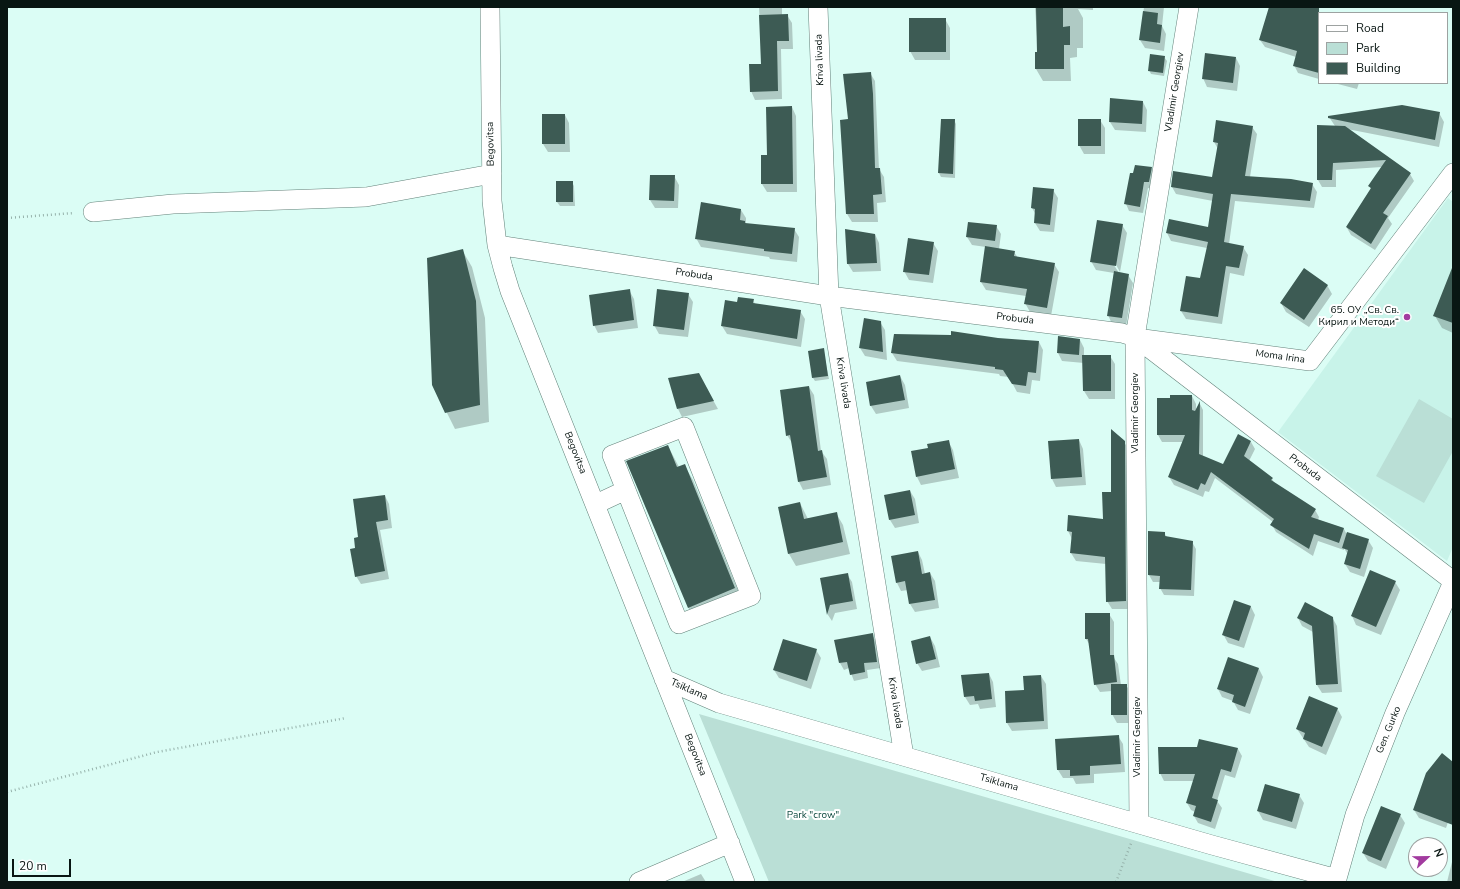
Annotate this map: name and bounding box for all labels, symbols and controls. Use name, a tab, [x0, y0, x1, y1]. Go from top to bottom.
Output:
legend	[1318, 12, 1448, 84]
text: Road	[1356, 20, 1384, 36]
street label: Kriva livada	[813, 34, 827, 86]
text: Park	[1356, 40, 1380, 56]
street label: Vladimir Georgiev	[1163, 51, 1187, 133]
text: Building	[1356, 60, 1401, 76]
street label: Begovitsa	[485, 122, 497, 166]
street label: Probuda	[674, 266, 714, 284]
place label: 65. ОУ „Св. Св. Кирил и Методи“	[1319, 305, 1399, 328]
street label: Probuda	[995, 311, 1035, 327]
marker: 65. ОУ „Св. Св. Кирил и Методи“	[1402, 312, 1412, 322]
street label: Moma Irina	[1254, 348, 1306, 366]
street label: Kriva livada	[833, 356, 853, 410]
street label: Vladimir Georgiev	[1130, 373, 1142, 453]
street label: Begovitsa	[561, 430, 589, 476]
street label: Probuda	[1286, 452, 1324, 484]
street label: Tsiklama	[669, 676, 709, 704]
street label: Kriva livada	[885, 676, 905, 730]
street label: Vladimir Georgiev	[1132, 697, 1144, 777]
street label: Gen. Gurko	[1374, 705, 1404, 755]
street label: Begovitsa	[681, 732, 709, 778]
street label: Tsiklama	[978, 772, 1020, 794]
park label: Park "crow"	[787, 810, 839, 822]
north arrow	[1408, 837, 1448, 877]
text: N	[1430, 846, 1447, 859]
scale bar	[14, 851, 73, 877]
text: 20 m	[19, 858, 47, 874]

